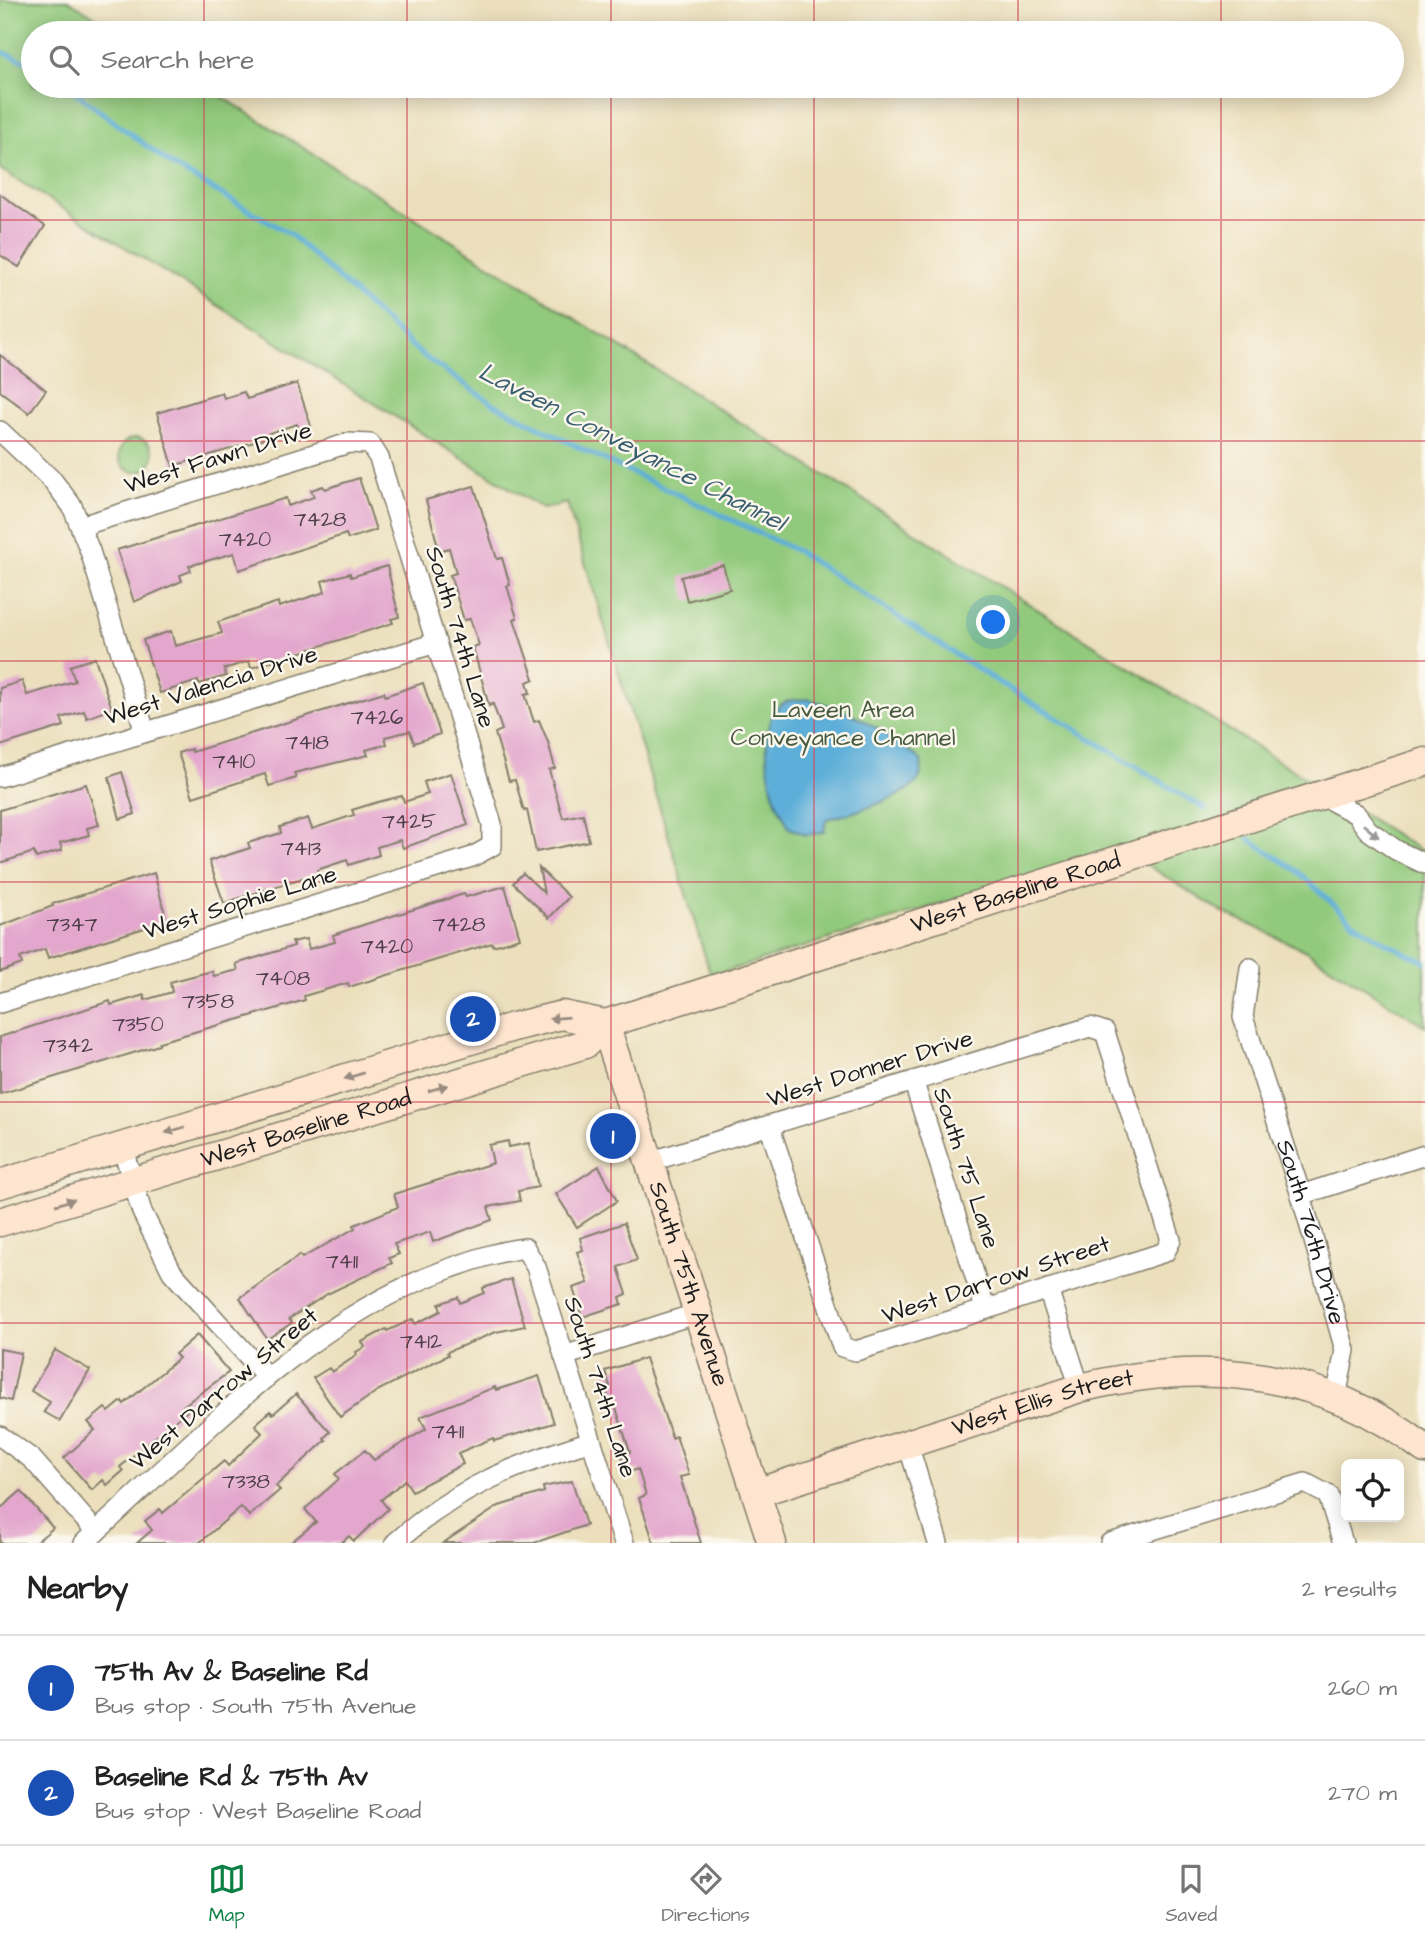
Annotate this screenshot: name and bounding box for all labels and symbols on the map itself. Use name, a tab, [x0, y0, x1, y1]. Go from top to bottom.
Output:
water label: Laveen Conveyance Channel	[472, 354, 794, 542]
street label: West Fawn Drive	[120, 413, 316, 503]
house number: 7428	[294, 505, 347, 534]
house number: 7420	[219, 525, 271, 554]
street label: South 74th Lane	[416, 542, 504, 732]
your location	[976, 605, 1010, 639]
street label: West Valencia Drive	[100, 637, 322, 735]
park label: Laveen Area Conveyance Channel	[731, 693, 955, 756]
house number: 7426	[351, 703, 403, 732]
house number: 7418	[285, 728, 329, 757]
house number: 7410	[212, 747, 256, 776]
house number: 7425	[382, 807, 436, 836]
one-way arrow	[1361, 823, 1379, 838]
house number: 7413	[281, 834, 322, 863]
street label: West Baseline Road	[906, 843, 1125, 942]
street label: West Sophie Lane	[139, 857, 341, 949]
house number: 7347	[47, 910, 97, 939]
house number: 7428	[433, 910, 486, 939]
house number: 7420	[361, 932, 413, 961]
house number: 7408	[256, 964, 310, 993]
house number: 7358	[182, 987, 234, 1016]
pin: 2	[450, 993, 496, 1045]
house number: 7350	[112, 1010, 164, 1039]
one-way arrow	[548, 1013, 570, 1024]
street label: West Donner Drive	[763, 1022, 977, 1116]
house number: 7342	[43, 1031, 93, 1060]
one-way arrow	[343, 1071, 364, 1081]
street label: West Baseline Road	[197, 1081, 416, 1177]
one-way arrow	[428, 1082, 449, 1092]
street label: South 75 Lane	[924, 1083, 1008, 1253]
pin: 1	[590, 1110, 636, 1162]
one-way arrow	[164, 1126, 185, 1136]
street label: South 76th Drive	[1267, 1135, 1354, 1328]
street label: South 75th Avenue	[640, 1177, 737, 1391]
one-way arrow	[55, 1197, 76, 1207]
street label: West Darrow Street	[878, 1227, 1115, 1333]
house number: 7411	[326, 1247, 359, 1276]
street label: South 74th Lane	[555, 1292, 645, 1482]
street label: West Darrow Street	[122, 1299, 326, 1478]
house number: 7412	[400, 1327, 442, 1356]
street label: West Ellis Street	[948, 1361, 1136, 1445]
house number: 7411	[432, 1417, 465, 1446]
house number: 7338	[222, 1467, 270, 1496]

